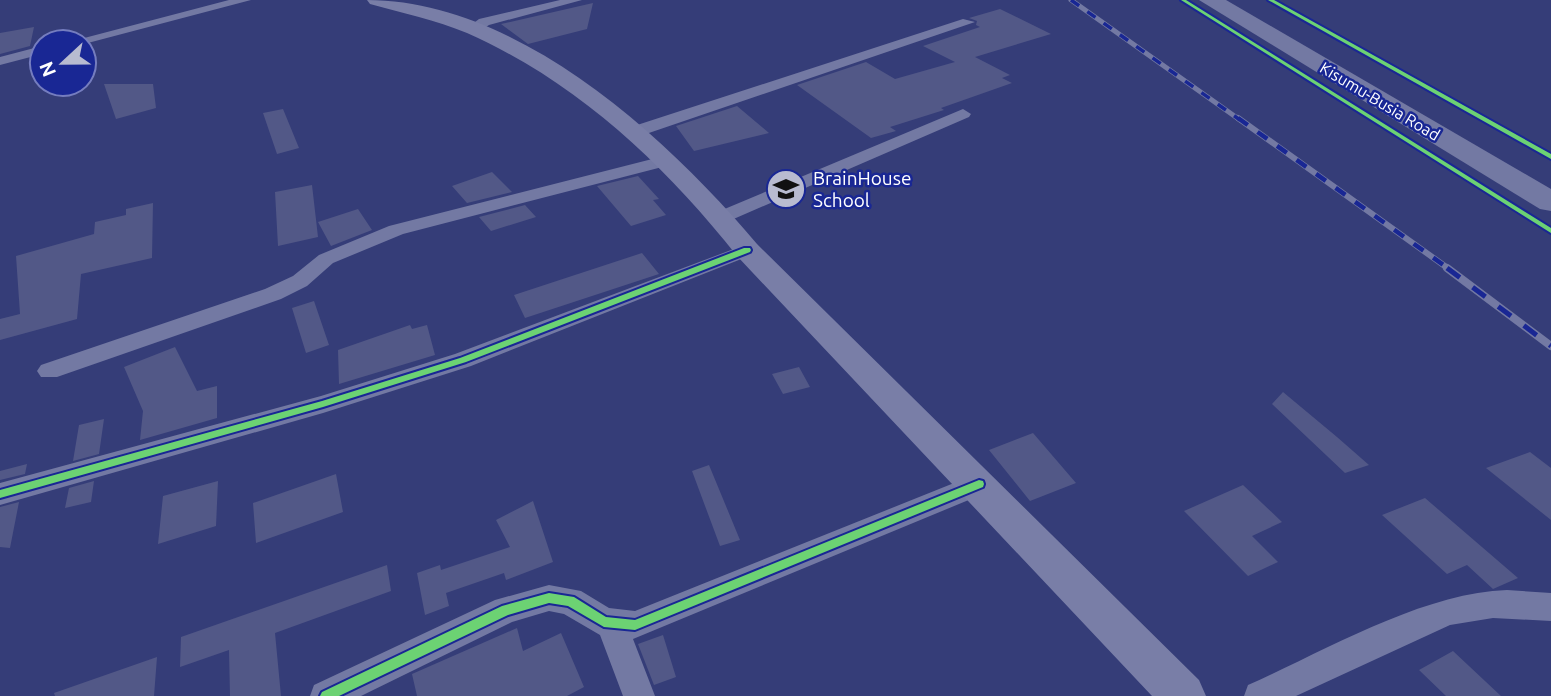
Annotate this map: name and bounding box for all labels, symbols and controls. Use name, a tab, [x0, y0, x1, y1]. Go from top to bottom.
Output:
north arrow	[28, 28, 98, 98]
street label: Kisumu-Busia Road	[1317, 58, 1443, 144]
text: N	[34, 59, 60, 80]
place label: BrainHouse School	[813, 167, 911, 211]
school or university icon: BrainHouse School	[765, 168, 807, 210]

